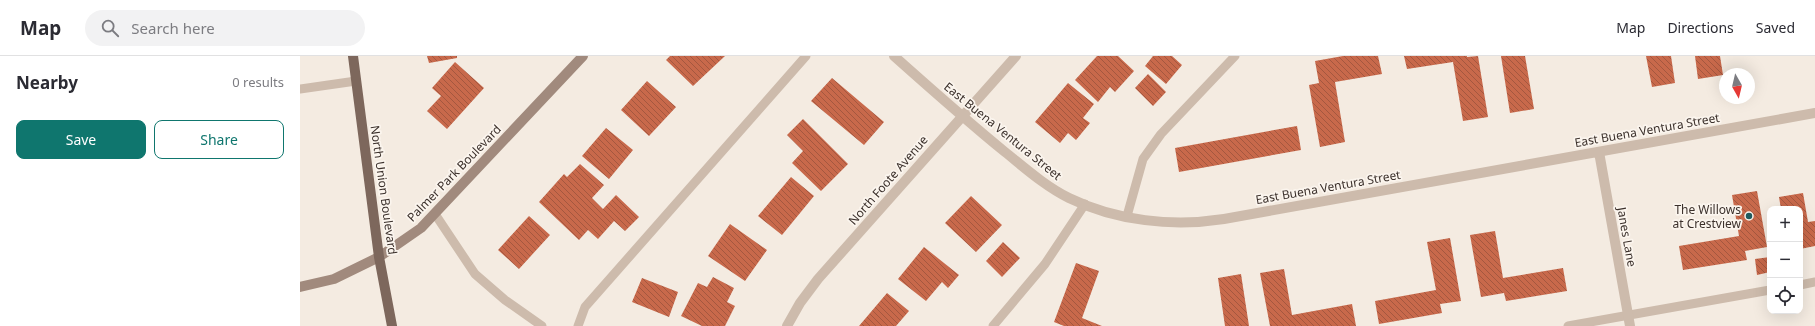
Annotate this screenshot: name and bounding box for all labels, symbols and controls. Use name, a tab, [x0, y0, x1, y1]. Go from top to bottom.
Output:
search box	[85, 10, 365, 46]
text: Map	[20, 15, 61, 41]
icon: search	[99, 17, 121, 39]
text: Search here	[131, 18, 215, 38]
text: Map	[1616, 18, 1645, 37]
text: Directions	[1667, 18, 1734, 37]
text: Saved	[1756, 18, 1795, 37]
north arrow	[1719, 68, 1755, 104]
text: Nearby	[16, 71, 78, 94]
text: 0 results	[232, 73, 284, 91]
street label: East Buena Ventura Street	[941, 78, 1066, 184]
street label: East Buena Ventura Street	[1573, 109, 1721, 151]
button: Save	[16, 120, 146, 159]
button: Share	[154, 120, 284, 159]
street label: Palmer Park Boulevard	[403, 121, 505, 225]
street label: North Union Boulevard	[367, 124, 401, 256]
street label: North Foote Avenue	[844, 131, 932, 228]
street label: East Buena Ventura Street	[1254, 166, 1402, 208]
place label: The Willows at Crestview	[1673, 201, 1742, 232]
street label: Janes Lane	[1613, 205, 1641, 268]
map controls	[1767, 206, 1803, 314]
button: +	[1767, 206, 1803, 242]
marker: The Willows at Crestview	[1744, 211, 1754, 221]
button: −	[1767, 242, 1803, 278]
button: locate	[1767, 278, 1803, 314]

